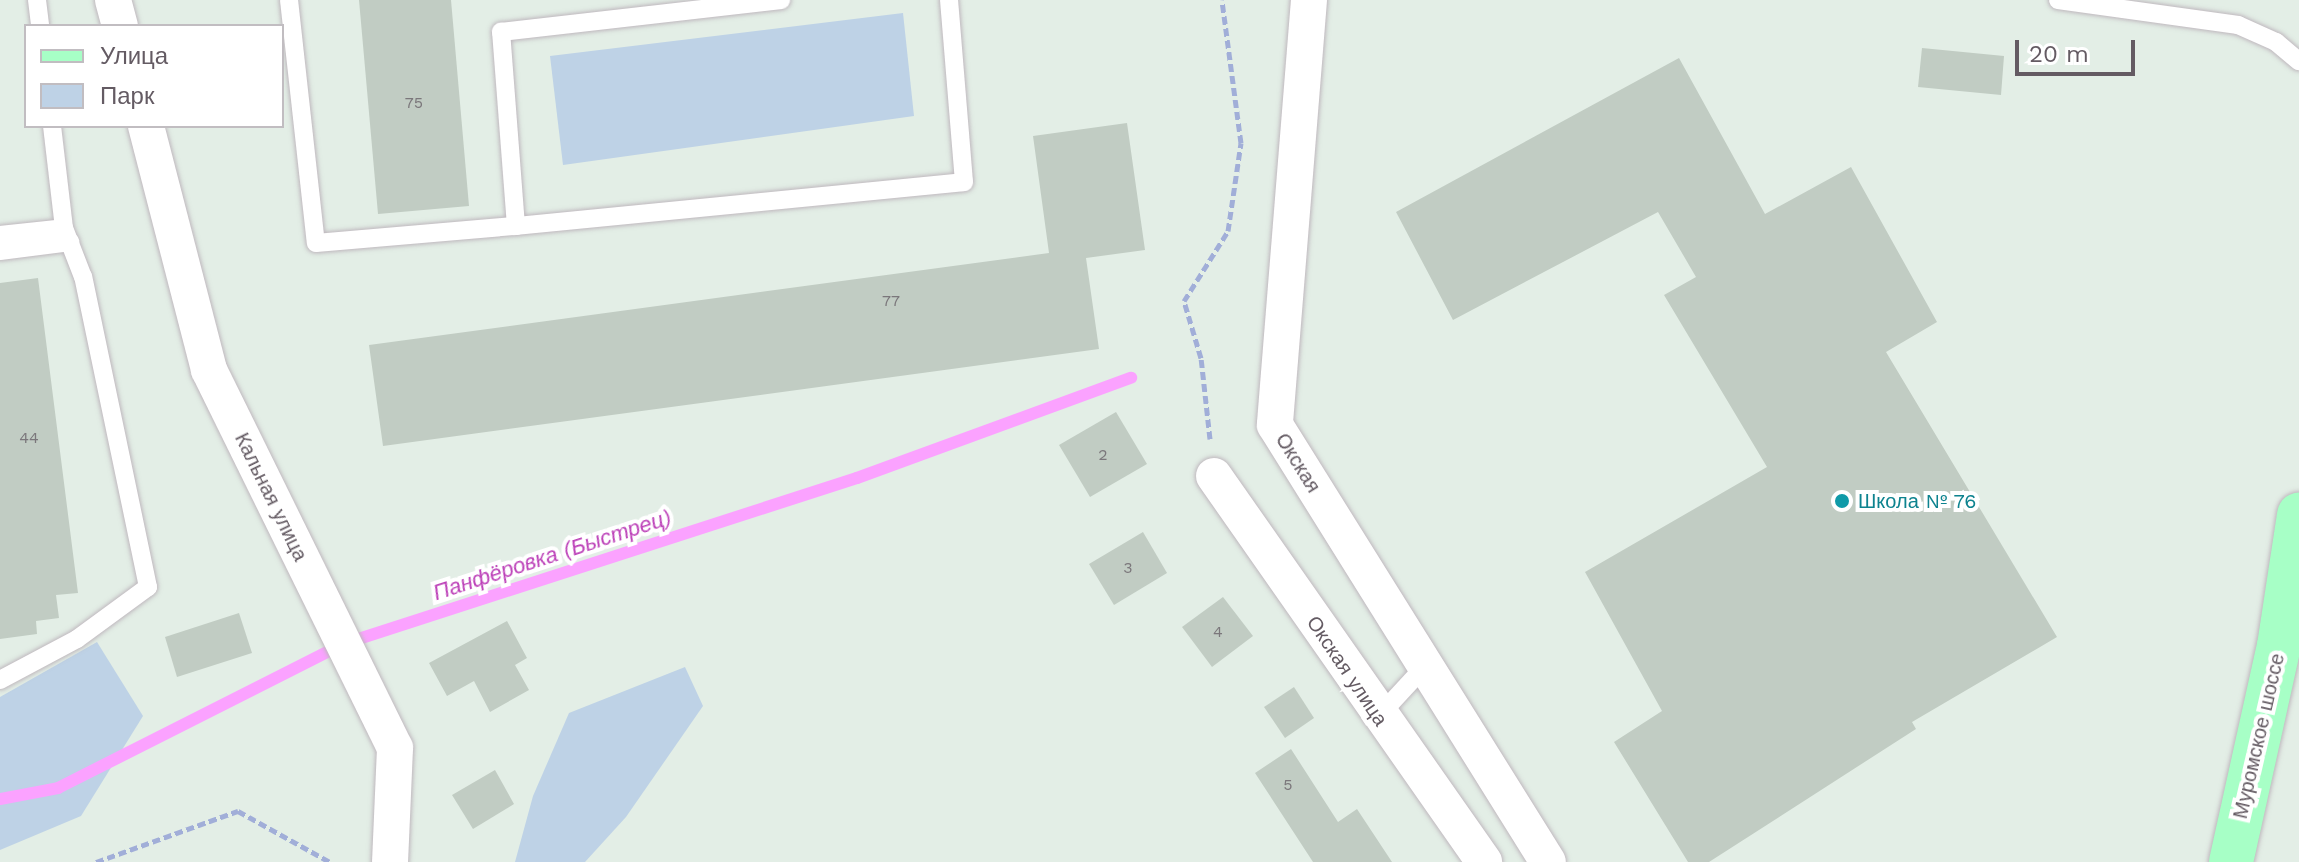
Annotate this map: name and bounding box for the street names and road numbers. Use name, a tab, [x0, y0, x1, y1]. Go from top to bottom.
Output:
street label: Кальная улица	[230, 429, 312, 565]
street label: Окская	[1270, 429, 1326, 497]
street label: Окская улица	[1301, 611, 1393, 731]
street label: Муромское шоссе	[2228, 651, 2290, 821]

